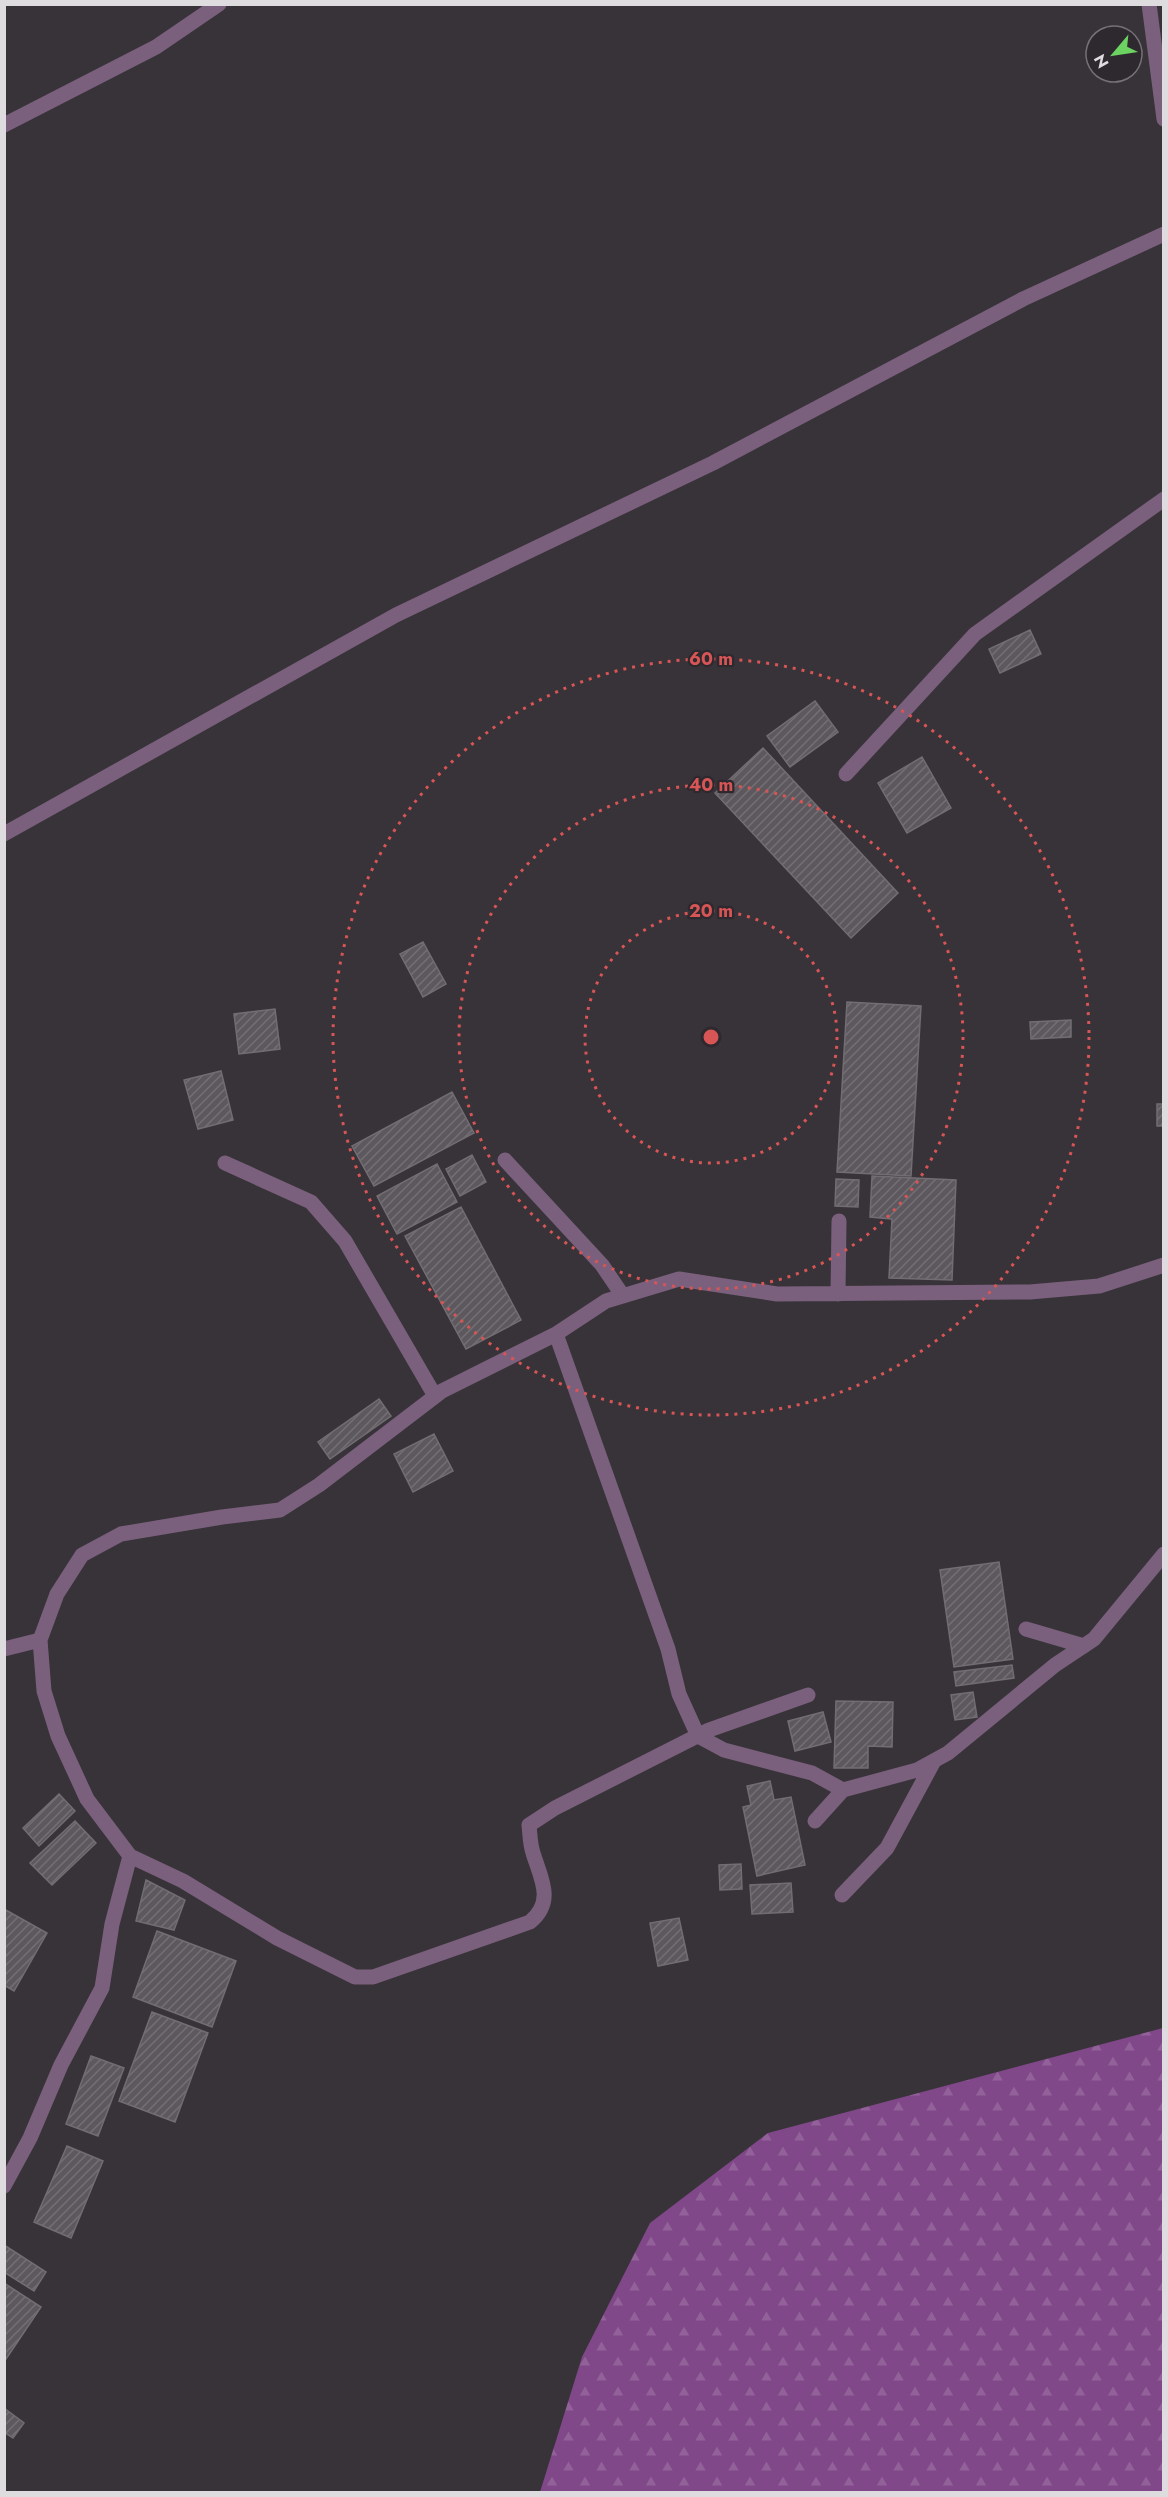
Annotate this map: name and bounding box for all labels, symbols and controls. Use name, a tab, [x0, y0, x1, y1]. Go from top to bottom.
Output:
north arrow	[1084, 24, 1144, 84]
text: N	[1088, 50, 1114, 72]
text: 60 m	[689, 646, 733, 672]
text: 40 m	[689, 772, 733, 798]
text: 20 m	[689, 898, 733, 924]
centre of rings	[701, 1027, 721, 1047]

